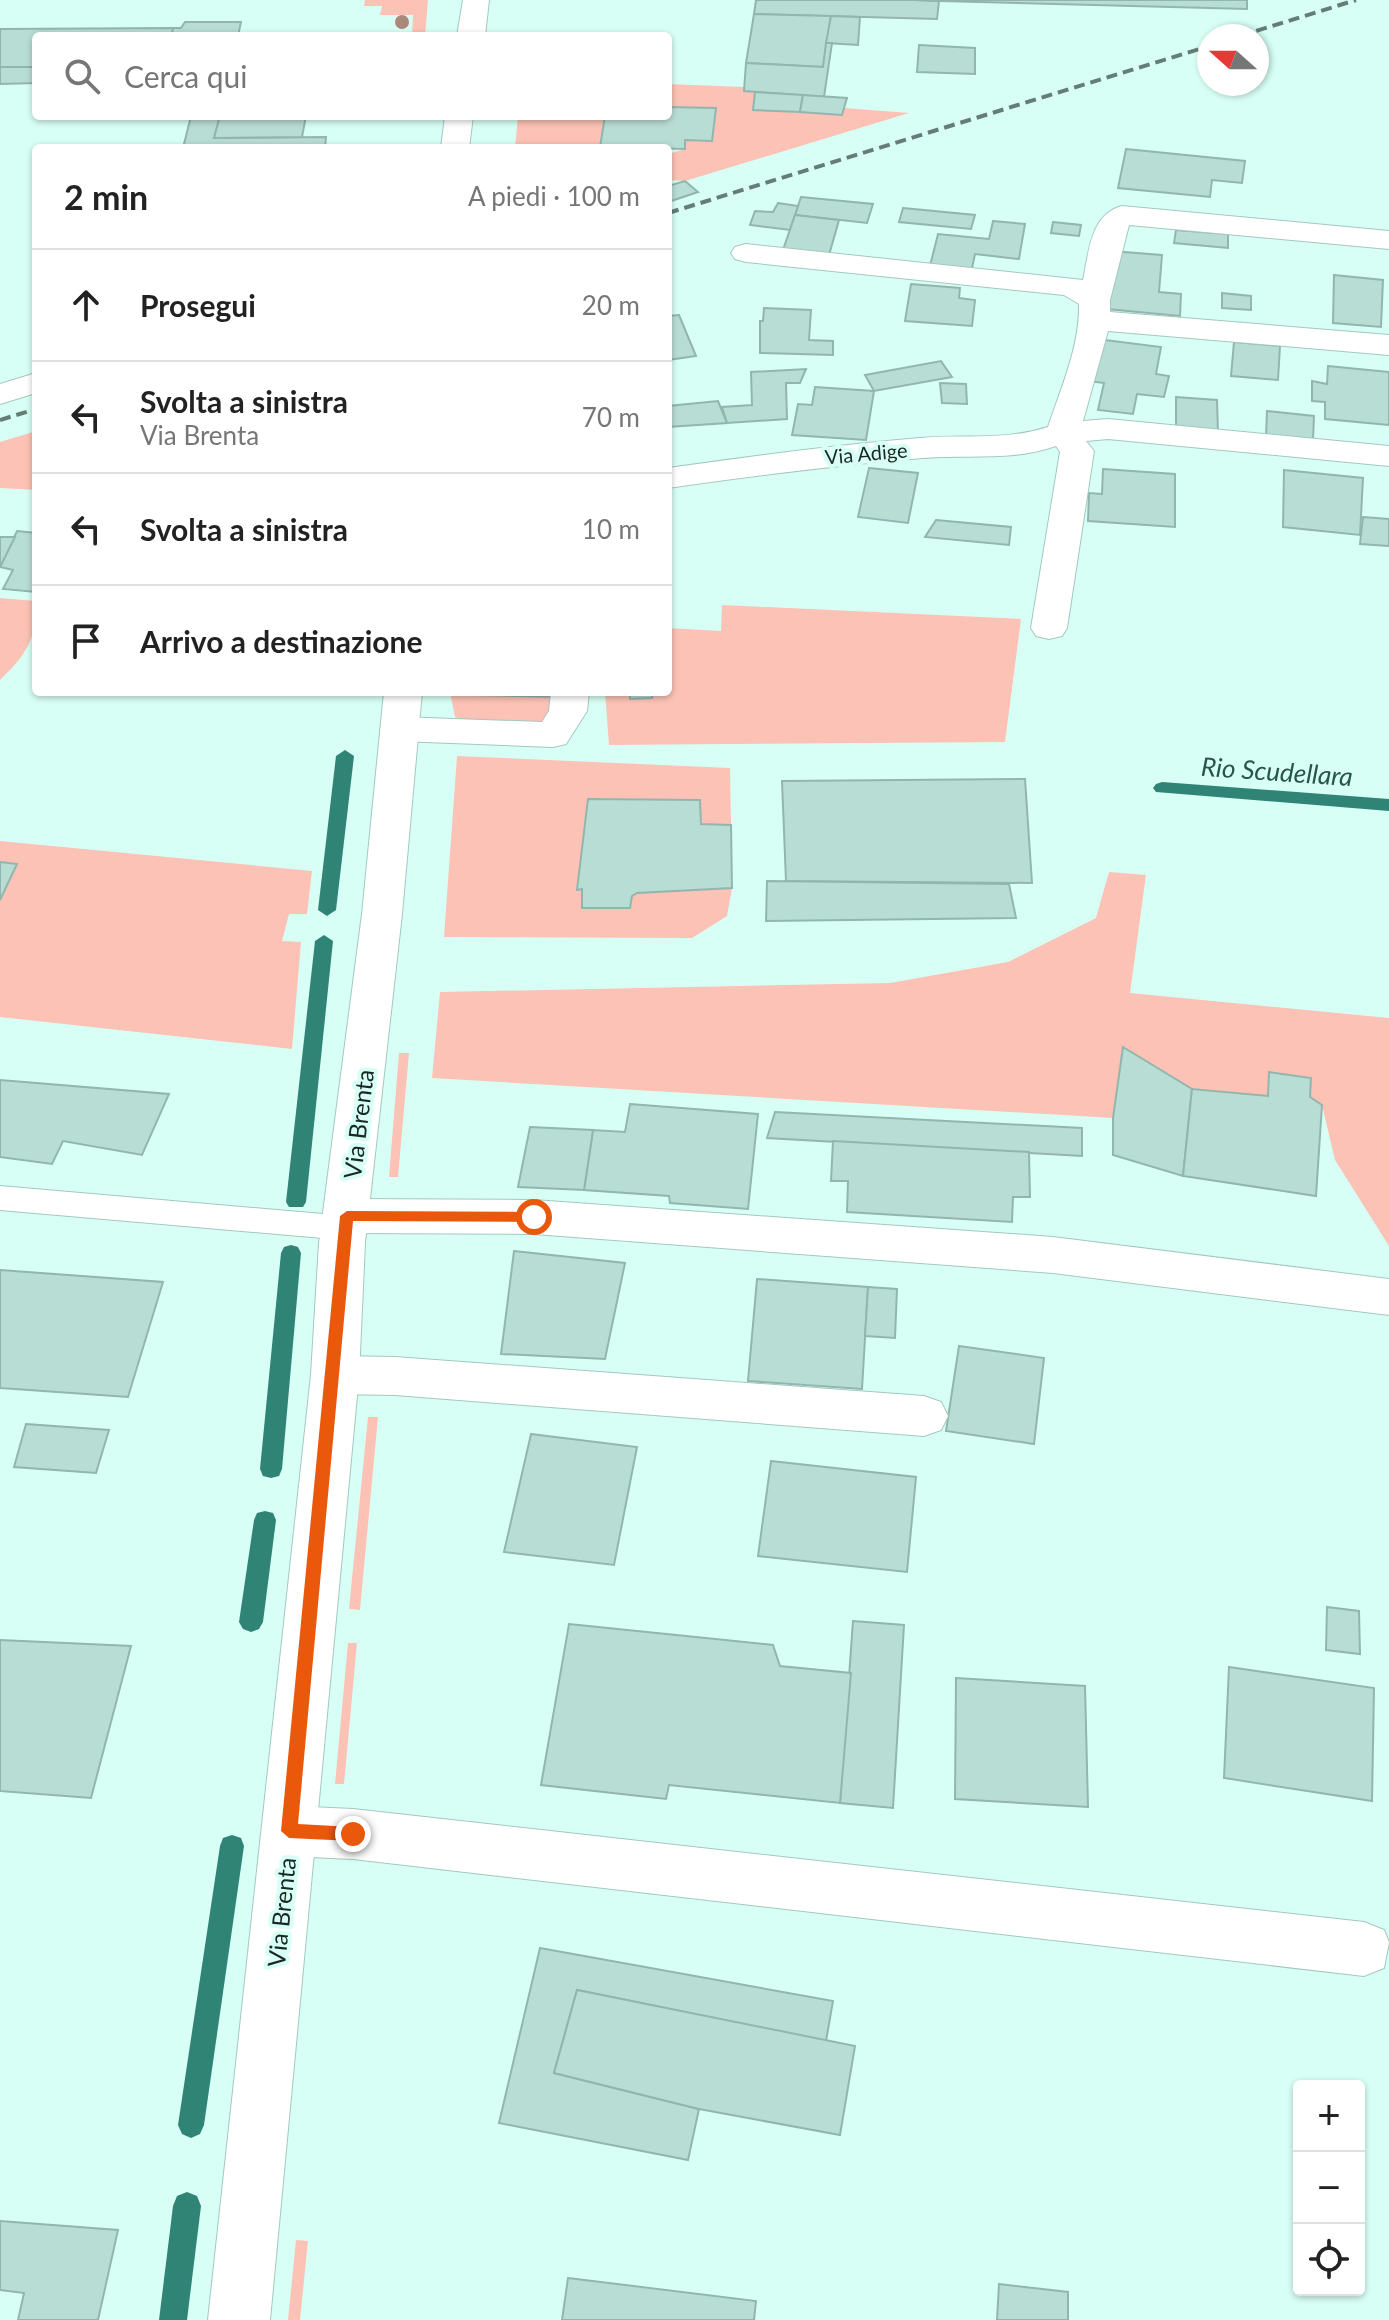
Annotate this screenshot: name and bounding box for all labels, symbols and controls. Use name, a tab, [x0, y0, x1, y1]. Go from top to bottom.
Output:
north arrow	[1197, 24, 1269, 96]
search box	[32, 32, 672, 120]
icon: search	[60, 54, 104, 98]
text: Cerca qui	[124, 58, 248, 94]
text: 2 min	[64, 176, 148, 217]
text: A piedi · 100 m	[468, 180, 640, 212]
icon: ahead	[64, 283, 108, 327]
text: Prosegui	[140, 287, 256, 323]
text: 20 m	[582, 289, 640, 321]
text: Svolta a sinistra	[140, 383, 348, 419]
icon: left	[64, 395, 108, 439]
text: 70 m	[582, 401, 640, 433]
text: Via Brenta	[140, 419, 259, 451]
street label: Via Adige	[824, 437, 908, 469]
icon: left	[64, 507, 108, 551]
text: Svolta a sinistra	[140, 511, 348, 547]
text: 10 m	[582, 513, 640, 545]
icon: arrive	[64, 619, 108, 663]
text: Arrivo a destinazione	[140, 623, 422, 659]
water label: Rio Scudellara	[1200, 750, 1354, 792]
street label: Via Brenta	[337, 1068, 379, 1180]
route start	[516, 1199, 552, 1235]
route end	[335, 1816, 371, 1852]
street label: Via Brenta	[261, 1856, 301, 1968]
map controls	[1293, 2080, 1365, 2296]
button: +	[1293, 2080, 1365, 2152]
button: −	[1293, 2152, 1365, 2224]
button: locate	[1293, 2224, 1365, 2296]

